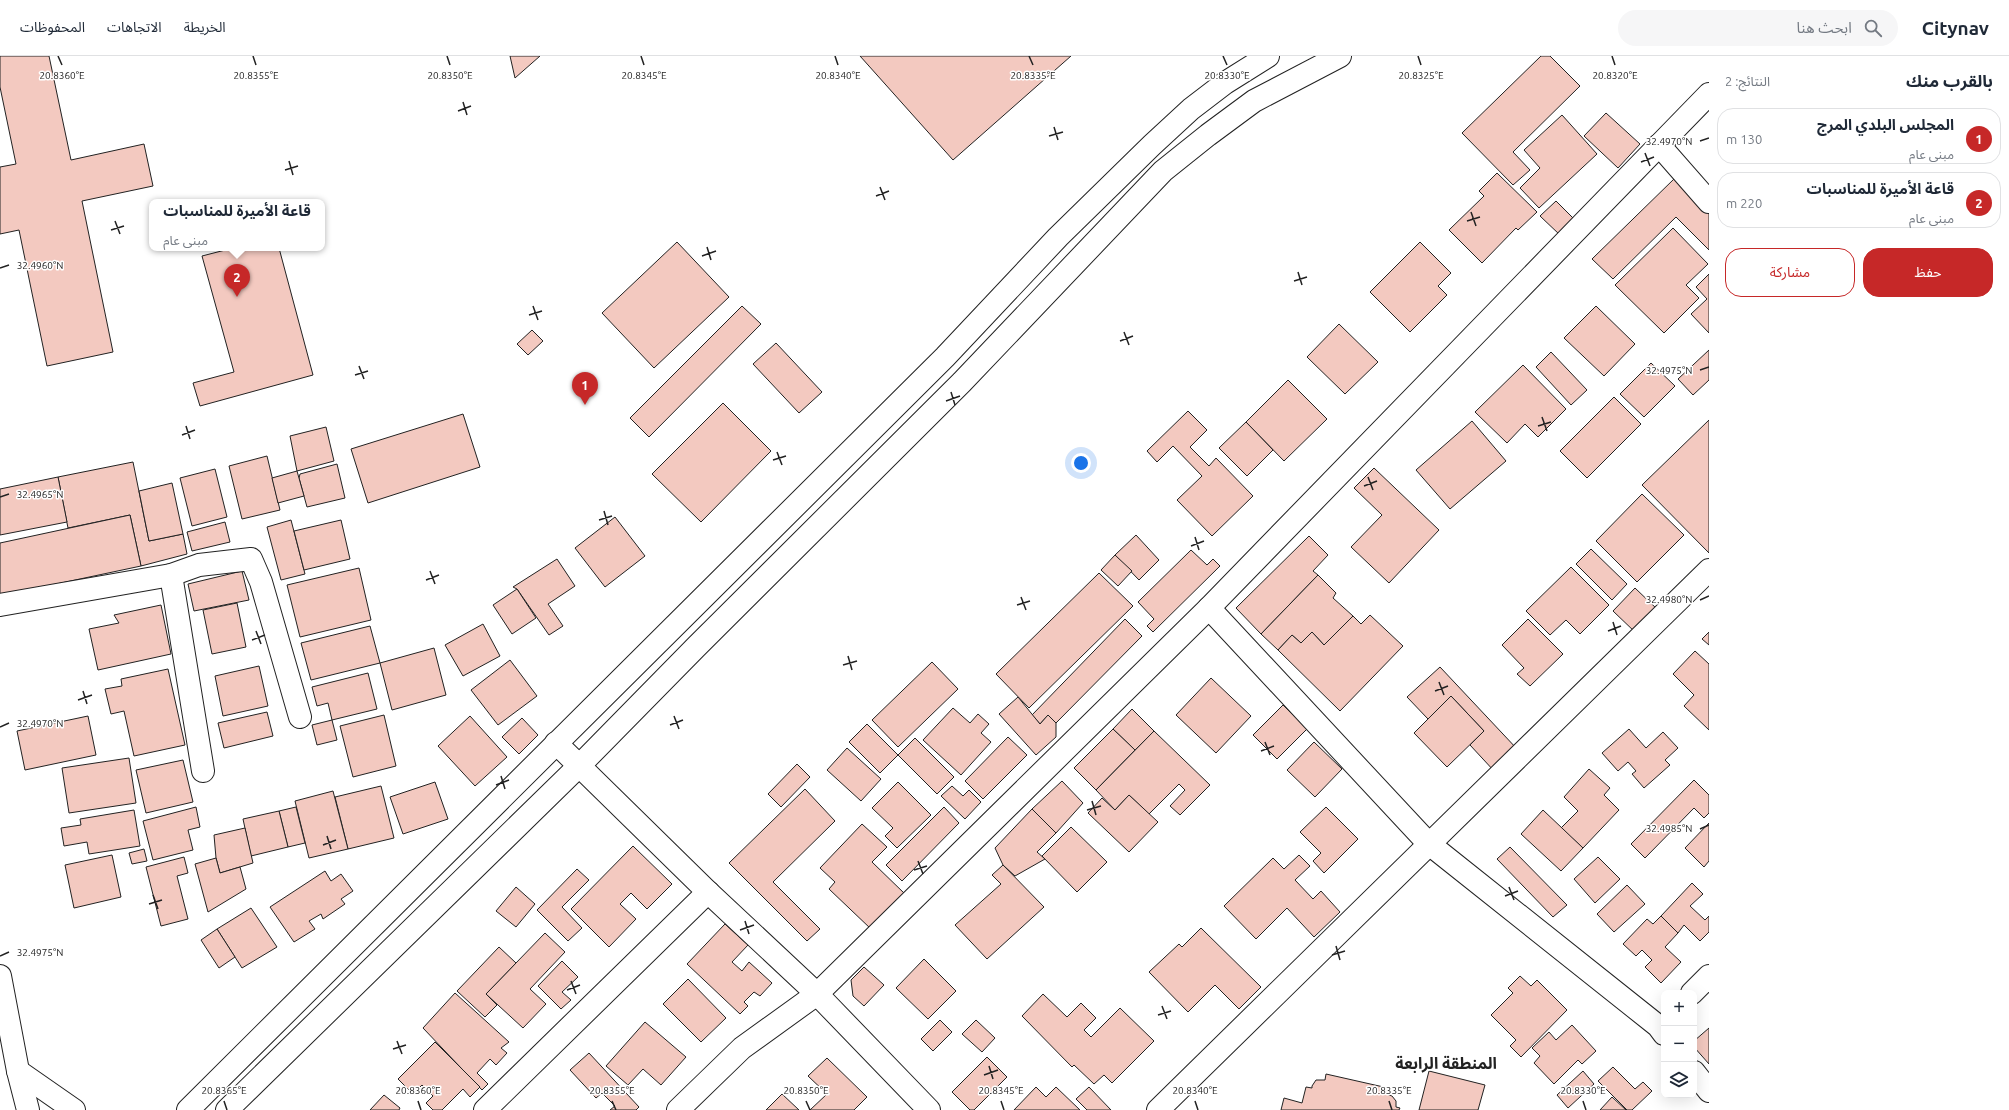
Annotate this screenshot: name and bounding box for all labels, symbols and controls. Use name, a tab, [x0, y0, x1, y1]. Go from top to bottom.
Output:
search box	[1618, 10, 1898, 46]
icon: search	[1862, 17, 1884, 39]
text: Citynav	[1922, 17, 1989, 39]
text: المحفوظات	[20, 19, 85, 35]
text: الاتجاهات	[107, 19, 162, 35]
text: الخريطة	[184, 19, 226, 35]
text: ابحث هنا	[1797, 19, 1852, 36]
text: 20.8360°E	[39, 70, 85, 81]
text: 20.8355°E	[233, 70, 279, 81]
text: 20.8350°E	[427, 70, 473, 81]
text: 20.8345°E	[621, 70, 667, 81]
text: 20.8340°E	[815, 70, 861, 81]
text: 20.8335°E	[1010, 70, 1056, 81]
text: 20.8330°E	[1204, 70, 1250, 81]
text: 20.8325°E	[1398, 70, 1444, 81]
text: 20.8320°E	[1592, 70, 1638, 81]
text: بالقرب منك	[1906, 71, 1993, 90]
text: النتائج: 2	[1725, 74, 1770, 88]
text: المجلس البلدي المرج	[1817, 116, 1954, 133]
text: 130 m	[1726, 132, 1762, 146]
text: 1	[1975, 132, 1983, 146]
text: 32.4970°N	[1646, 136, 1692, 147]
text: مبنى عام	[1909, 147, 1954, 161]
text: قاعة الأميرة للمناسبات	[1807, 180, 1954, 197]
text: 220 m	[1726, 196, 1762, 210]
text: 2	[1975, 196, 1983, 210]
popup	[149, 199, 325, 251]
text: قاعة الأميرة للمناسبات	[163, 202, 311, 219]
text: مبنى عام	[1909, 211, 1954, 225]
text: مبنى عام	[163, 233, 208, 247]
button: مشاركة	[1725, 248, 1855, 297]
button: حفظ	[1863, 248, 1993, 297]
text: 32.4960°N	[17, 260, 63, 271]
pin: 2	[224, 264, 250, 297]
text: 32.4975°N	[1646, 365, 1692, 376]
pin: 1	[572, 372, 598, 405]
your location	[1071, 453, 1091, 473]
text: 32.4965°N	[17, 489, 63, 500]
text: 32.4980°N	[1646, 594, 1692, 605]
text: 32.4970°N	[17, 718, 63, 729]
text: 32.4985°N	[1646, 823, 1692, 834]
text: 32.4975°N	[17, 947, 63, 958]
map controls	[1661, 990, 1697, 1098]
button: +	[1661, 990, 1697, 1026]
button: −	[1661, 1026, 1697, 1062]
district label: المنطقة الرابعة	[1395, 1054, 1497, 1073]
button: layers	[1661, 1062, 1697, 1098]
text: 20.8365°E	[201, 1085, 247, 1096]
text: 20.8360°E	[395, 1085, 441, 1096]
text: 20.8355°E	[589, 1085, 635, 1096]
text: 20.8350°E	[783, 1085, 829, 1096]
text: 20.8345°E	[978, 1085, 1024, 1096]
text: 20.8340°E	[1172, 1085, 1218, 1096]
text: 20.8335°E	[1366, 1085, 1412, 1096]
text: 20.8330°E	[1560, 1085, 1606, 1096]

